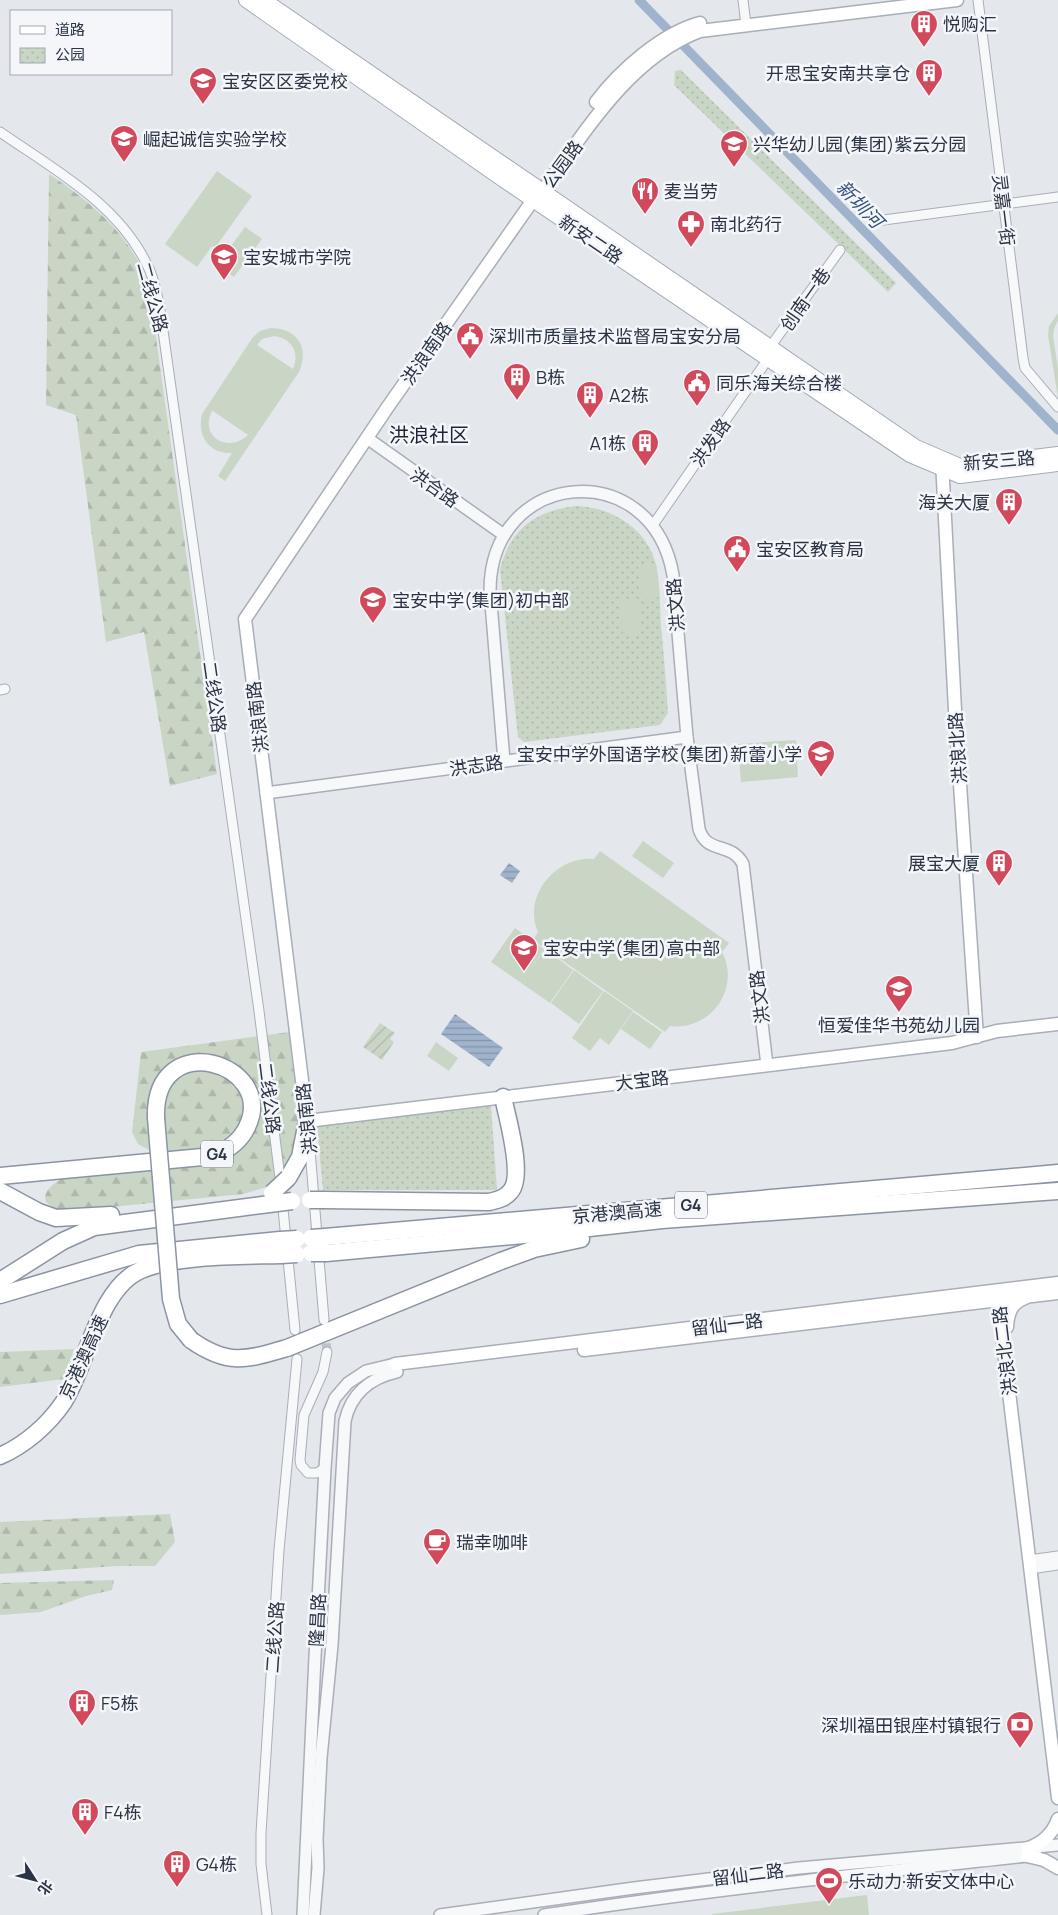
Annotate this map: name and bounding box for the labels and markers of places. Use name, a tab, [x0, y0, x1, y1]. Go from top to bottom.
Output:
building icon: 悦购汇	[909, 9, 939, 48]
place label: 悦购汇	[943, 12, 997, 36]
building icon: 开思宝安南共享仓	[914, 58, 944, 97]
place label: 开思宝安南共享仓	[766, 61, 910, 85]
school or university icon: 宝安区区委党校	[188, 66, 218, 105]
place label: 宝安区区委党校	[222, 69, 348, 93]
school or university icon: 崛起诚信实验学校	[109, 124, 139, 163]
place label: 崛起诚信实验学校	[143, 127, 287, 151]
school or university icon: 兴华幼儿园(集团)紫云分园	[719, 129, 749, 168]
place label: 兴华幼儿园(集团)紫云分园	[753, 132, 966, 156]
restaurant icon: 麦当劳	[630, 176, 660, 215]
place label: 麦当劳	[664, 179, 718, 203]
pharmacy icon: 南北药行	[676, 209, 706, 248]
place label: 南北药行	[710, 212, 782, 236]
school or university icon: 宝安城市学院	[209, 242, 239, 281]
place label: 宝安城市学院	[243, 245, 351, 269]
public building icon: 深圳市质量技术监督局宝安分局	[455, 321, 485, 360]
place label: 深圳市质量技术监督局宝安分局	[489, 324, 741, 348]
building icon: B栋	[502, 362, 532, 401]
place label: B栋	[536, 365, 565, 389]
public building icon: 同乐海关综合楼	[682, 368, 712, 407]
place label: 同乐海关综合楼	[716, 371, 842, 395]
building icon: A2栋	[575, 380, 605, 419]
place label: A2栋	[609, 383, 649, 407]
building icon: A1栋	[630, 428, 660, 467]
place label: A1栋	[590, 431, 626, 455]
building icon: 海关大厦	[994, 487, 1024, 526]
place label: 海关大厦	[918, 490, 990, 514]
public building icon: 宝安区教育局	[722, 534, 752, 573]
place label: 宝安区教育局	[756, 537, 864, 561]
school or university icon: 宝安中学(集团)初中部	[358, 585, 388, 624]
place label: 宝安中学(集团)初中部	[392, 588, 569, 612]
school or university icon: 宝安中学外国语学校(集团)新蕾小学	[806, 739, 836, 778]
place label: 宝安中学外国语学校(集团)新蕾小学	[517, 742, 802, 766]
building icon: 展宝大厦	[984, 848, 1014, 887]
place label: 展宝大厦	[908, 851, 980, 875]
school or university icon: 宝安中学(集团)高中部	[509, 933, 539, 972]
place label: 宝安中学(集团)高中部	[543, 936, 720, 960]
school or university icon: 恒爱佳华书苑幼儿园	[884, 974, 914, 1013]
place label: 恒爱佳华书苑幼儿园	[818, 1013, 980, 1037]
cafe icon: 瑞幸咖啡	[422, 1527, 452, 1566]
place label: 瑞幸咖啡	[456, 1530, 528, 1554]
building icon: F5栋	[67, 1688, 97, 1727]
place label: F5栋	[101, 1691, 138, 1715]
bank icon: 深圳福田银座村镇银行	[1005, 1710, 1035, 1749]
place label: 深圳福田银座村镇银行	[821, 1713, 1001, 1737]
building icon: F4栋	[70, 1797, 100, 1836]
place label: F4栋	[104, 1800, 142, 1824]
building icon: G4栋	[162, 1849, 192, 1888]
place label: G4栋	[196, 1852, 237, 1876]
sports icon: 乐动力·新安文体中心	[814, 1866, 844, 1905]
place label: 乐动力·新安文体中心	[848, 1869, 1014, 1893]

